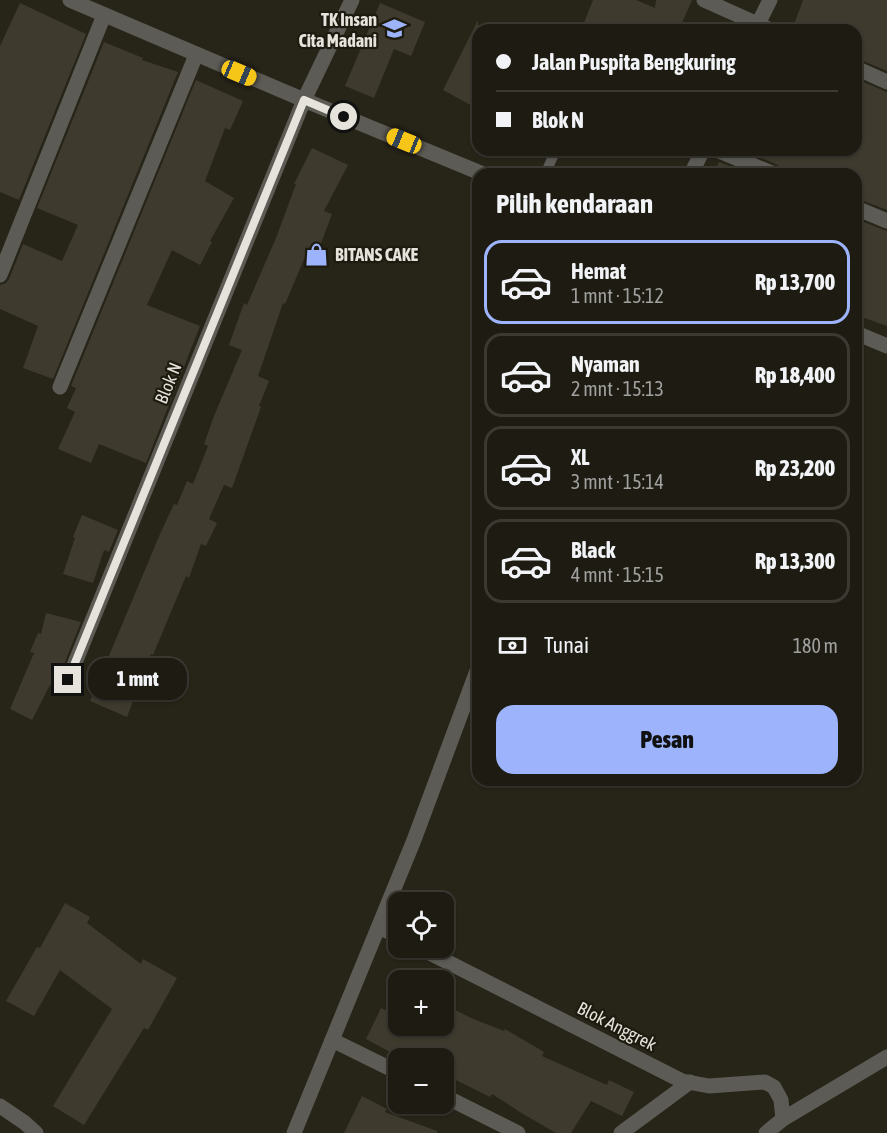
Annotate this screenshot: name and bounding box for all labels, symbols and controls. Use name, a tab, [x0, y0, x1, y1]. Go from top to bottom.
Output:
place label: TK Insan Cita Madani	[299, 9, 377, 51]
school or university icon: TK Insan Cita Madani	[382, 16, 408, 42]
text: Jalan Puspita Bengkuring	[532, 49, 736, 75]
car	[219, 58, 259, 88]
route start	[330, 103, 357, 130]
text: Blok N	[532, 107, 584, 133]
car	[384, 126, 424, 156]
text: Pilih kendaraan	[496, 188, 653, 219]
shop icon: BITANS CAKE	[304, 241, 330, 267]
place label: BITANS CAKE	[335, 244, 419, 265]
icon: car	[499, 255, 553, 309]
text: Hemat	[571, 258, 626, 284]
text: Rp 13,700	[755, 269, 835, 295]
text: 1 mnt · 15:12	[571, 284, 664, 307]
icon: car	[499, 348, 553, 402]
text: Nyaman	[571, 351, 640, 377]
street label: Blok N	[150, 359, 186, 407]
text: Rp 18,400	[755, 362, 835, 388]
text: 2 mnt · 15:13	[571, 377, 664, 400]
icon: car	[499, 441, 553, 495]
text: XL	[571, 444, 589, 470]
text: Rp 23,200	[755, 455, 835, 481]
text: 3 mnt · 15:14	[571, 470, 664, 493]
icon: car	[499, 534, 553, 588]
text: Black	[571, 537, 615, 563]
text: Rp 13,300	[755, 548, 835, 574]
text: 4 mnt · 15:15	[571, 563, 664, 586]
icon: cash	[496, 629, 529, 662]
text: Tunai	[544, 632, 589, 658]
text: 180 m	[793, 634, 838, 657]
callout: 1 mnt	[89, 659, 188, 701]
route end	[54, 666, 81, 693]
text: 1 mnt	[117, 667, 159, 690]
button: Pesan	[496, 705, 838, 774]
map controls	[388, 892, 454, 1114]
button: locate	[388, 892, 454, 958]
button: +	[388, 970, 454, 1036]
street label: Blok Anggrek	[574, 997, 660, 1055]
button: −	[388, 1048, 454, 1114]

